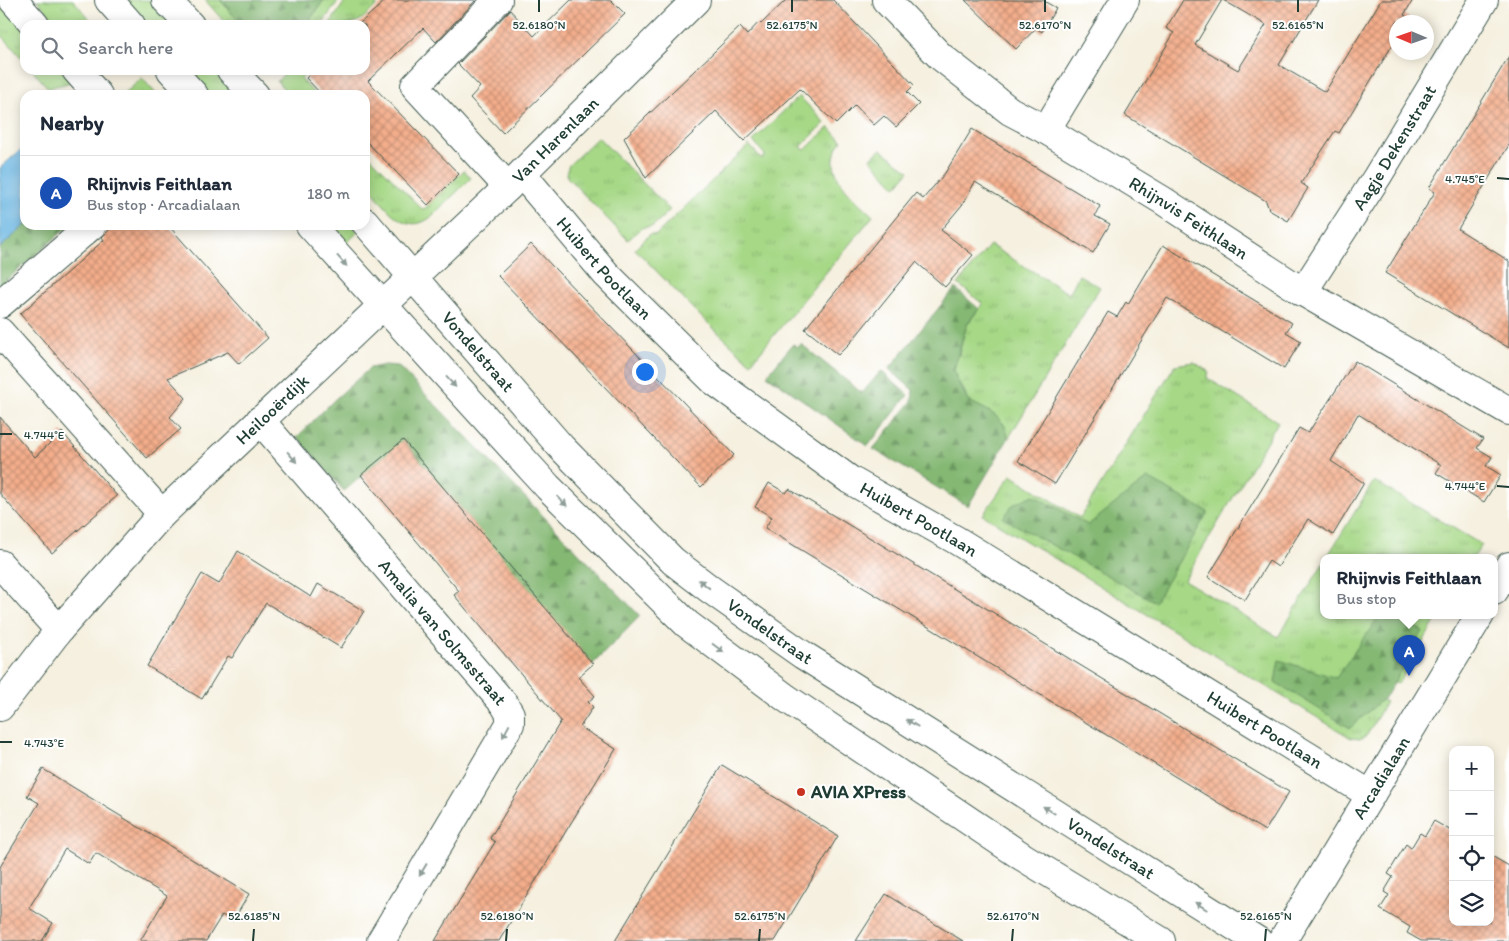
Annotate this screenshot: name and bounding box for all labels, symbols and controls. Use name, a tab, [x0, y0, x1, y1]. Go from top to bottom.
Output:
north arrow	[1389, 15, 1434, 60]
text: 52.6180°N	[512, 18, 566, 32]
text: 52.6175°N	[766, 18, 818, 32]
text: 52.6170°N	[1019, 18, 1071, 32]
text: 52.6165°N	[1272, 18, 1324, 32]
search box	[20, 20, 370, 75]
icon: search	[38, 34, 66, 62]
text: Search here	[78, 36, 173, 59]
street label: Aagje Dekenstraat	[1348, 81, 1441, 214]
street label: Van Harenlaan	[507, 92, 604, 188]
text: Nearby	[40, 110, 104, 135]
text: Rhijnvis Feithlaan	[87, 172, 232, 195]
street label: Rhijnvis Feithlaan	[1125, 172, 1252, 264]
text: 4.745°E	[1445, 172, 1485, 186]
text: A	[51, 184, 61, 203]
text: 180 m	[307, 184, 350, 203]
text: Bus stop · Arcadialaan	[87, 195, 240, 214]
street label: Huibert Pootlaan	[552, 212, 657, 324]
one-way arrow	[337, 255, 348, 268]
street label: Vondelstraat	[437, 307, 519, 397]
your location	[632, 359, 658, 385]
street label: Heilooërdijk	[231, 370, 314, 449]
one-way arrow	[446, 375, 457, 388]
text: 4.744°E	[24, 428, 65, 442]
one-way arrow	[286, 450, 298, 462]
street label: Huibert Pootlaan	[856, 477, 982, 562]
text: 4.744°E	[1445, 479, 1486, 493]
one-way arrow	[556, 495, 568, 507]
popup	[1320, 554, 1498, 619]
street label: Amalia van Solmsstraat	[374, 555, 511, 710]
text: Rhijnvis Feithlaan	[1337, 566, 1481, 589]
one-way arrow	[698, 579, 711, 590]
text: Bus stop	[1337, 589, 1396, 608]
street label: Vondelstraat	[723, 594, 817, 669]
pin: A	[1393, 635, 1425, 676]
one-way arrow	[711, 643, 725, 653]
street label: Huibert Pootlaan	[1203, 686, 1327, 774]
one-way arrow	[905, 719, 918, 728]
one-way arrow	[502, 723, 510, 738]
street label: Arcadialaan	[1348, 732, 1415, 823]
text: 4.743°E	[24, 736, 64, 750]
map controls	[1449, 746, 1494, 926]
button: +	[1449, 746, 1494, 791]
place label: AVIA XPress	[810, 781, 906, 803]
marker: AVIA XPress	[795, 786, 807, 798]
button: −	[1449, 791, 1494, 836]
one-way arrow	[1042, 805, 1056, 814]
street label: Vondelstraat	[1062, 812, 1159, 884]
button: locate	[1449, 836, 1494, 881]
one-way arrow	[419, 864, 428, 877]
button: layers	[1449, 881, 1494, 926]
one-way arrow	[1195, 901, 1208, 910]
text: 52.6185°N	[228, 909, 280, 923]
text: 52.6180°N	[480, 909, 534, 923]
text: 52.6175°N	[734, 909, 786, 923]
text: 52.6170°N	[987, 909, 1039, 923]
text: 52.6165°N	[1240, 909, 1292, 923]

